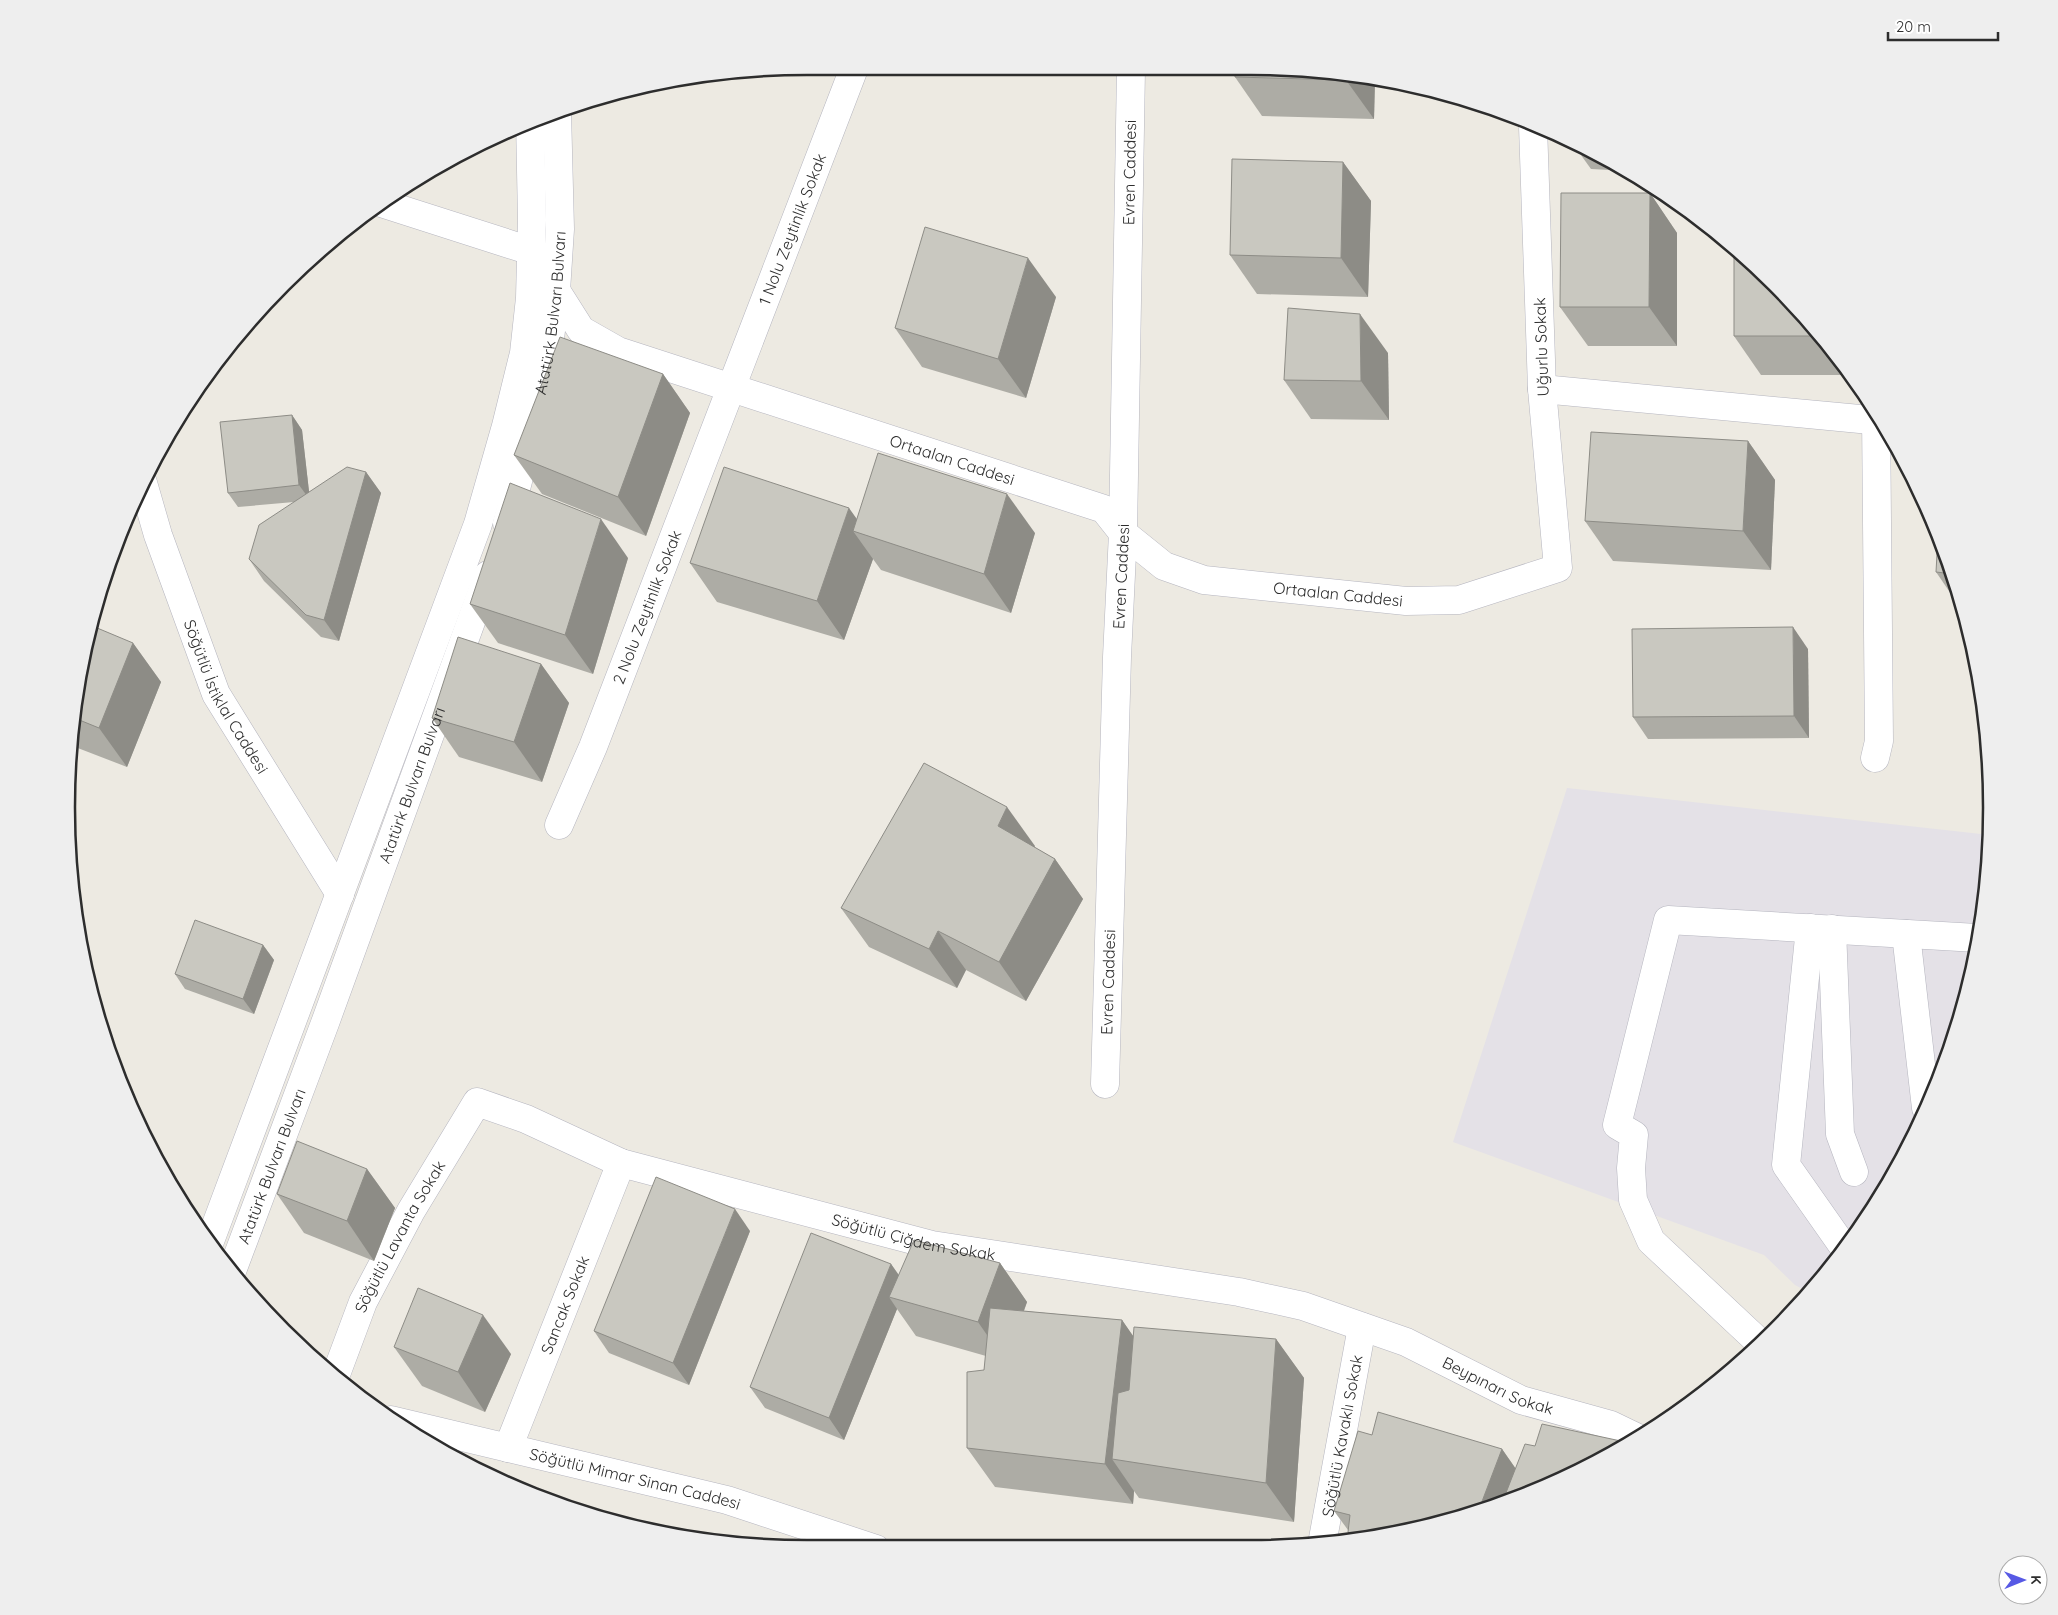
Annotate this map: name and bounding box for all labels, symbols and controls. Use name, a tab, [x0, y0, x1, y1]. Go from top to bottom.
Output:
scale bar	[1888, 10, 1998, 42]
text: 20 m	[1896, 17, 1931, 36]
street label: Evren Caddesi	[1118, 120, 1140, 225]
street label: 1 Nolu Zeytinlik Sokak	[754, 151, 830, 308]
street label: Atatürk Bulvarı Bulvarı	[530, 231, 570, 396]
street label: Uğurlu Sokak	[1529, 297, 1553, 397]
street label: Ortaalan Caddesi	[887, 430, 1017, 489]
street label: Evren Caddesi	[1108, 523, 1133, 629]
street label: 2 Nolu Zeytinlik Sokak	[608, 527, 686, 687]
street label: Ortaalan Caddesi	[1272, 577, 1404, 611]
street label: Söğütlü İstiklal Caddesi	[180, 617, 273, 777]
street label: Atatürk Bulvarı Bulvarı	[374, 704, 449, 866]
street label: Evren Caddesi	[1096, 929, 1119, 1035]
street label: Atatürk Bulvarı Bulvarı	[233, 1086, 310, 1247]
street label: Söğütlü Lavanta Sokak	[350, 1157, 449, 1315]
street label: Söğütlü Çiğdem Sokak	[830, 1209, 997, 1265]
street label: Sancak Sokak	[536, 1253, 593, 1357]
street label: Beypınarı Sokak	[1439, 1352, 1556, 1419]
street label: Söğütlü Kavaklı Sokak	[1317, 1353, 1367, 1518]
street label: Söğütlü Mimar Sinan Caddesi	[528, 1443, 743, 1514]
north arrow	[1998, 1555, 2048, 1605]
text: K	[2027, 1575, 2045, 1585]

